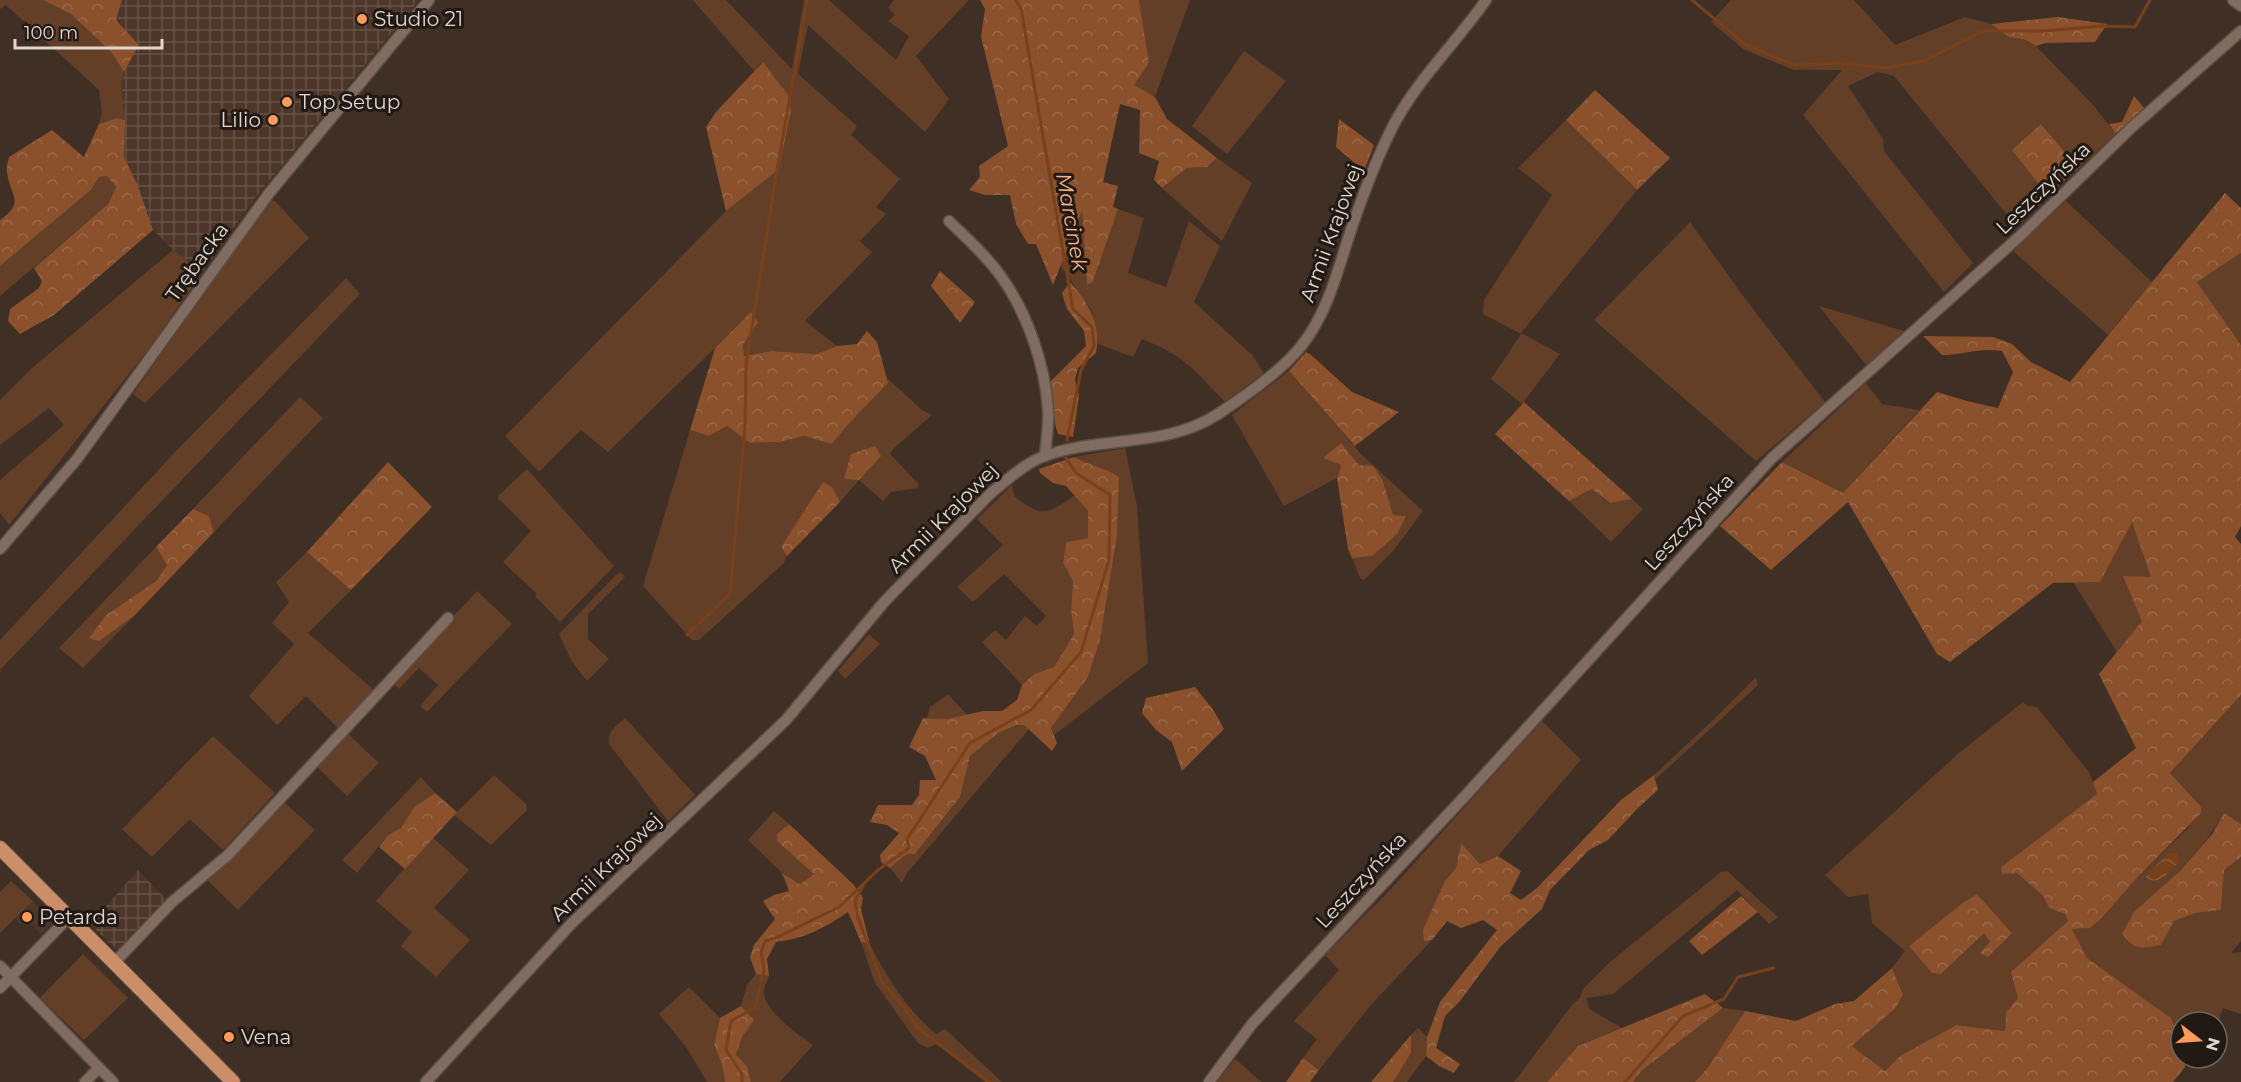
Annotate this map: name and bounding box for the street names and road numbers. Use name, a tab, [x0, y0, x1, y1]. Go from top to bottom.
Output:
street label: Leszczyńska	[1991, 137, 2095, 239]
street label: Armii Krajowej	[1295, 161, 1367, 305]
street label: Trębacka	[161, 218, 233, 306]
street label: Armii Krajowej	[883, 458, 1003, 578]
street label: Leszczyńska	[1639, 469, 1739, 575]
street label: Armii Krajowej	[546, 808, 666, 926]
street label: Leszczyńska	[1311, 827, 1411, 933]

